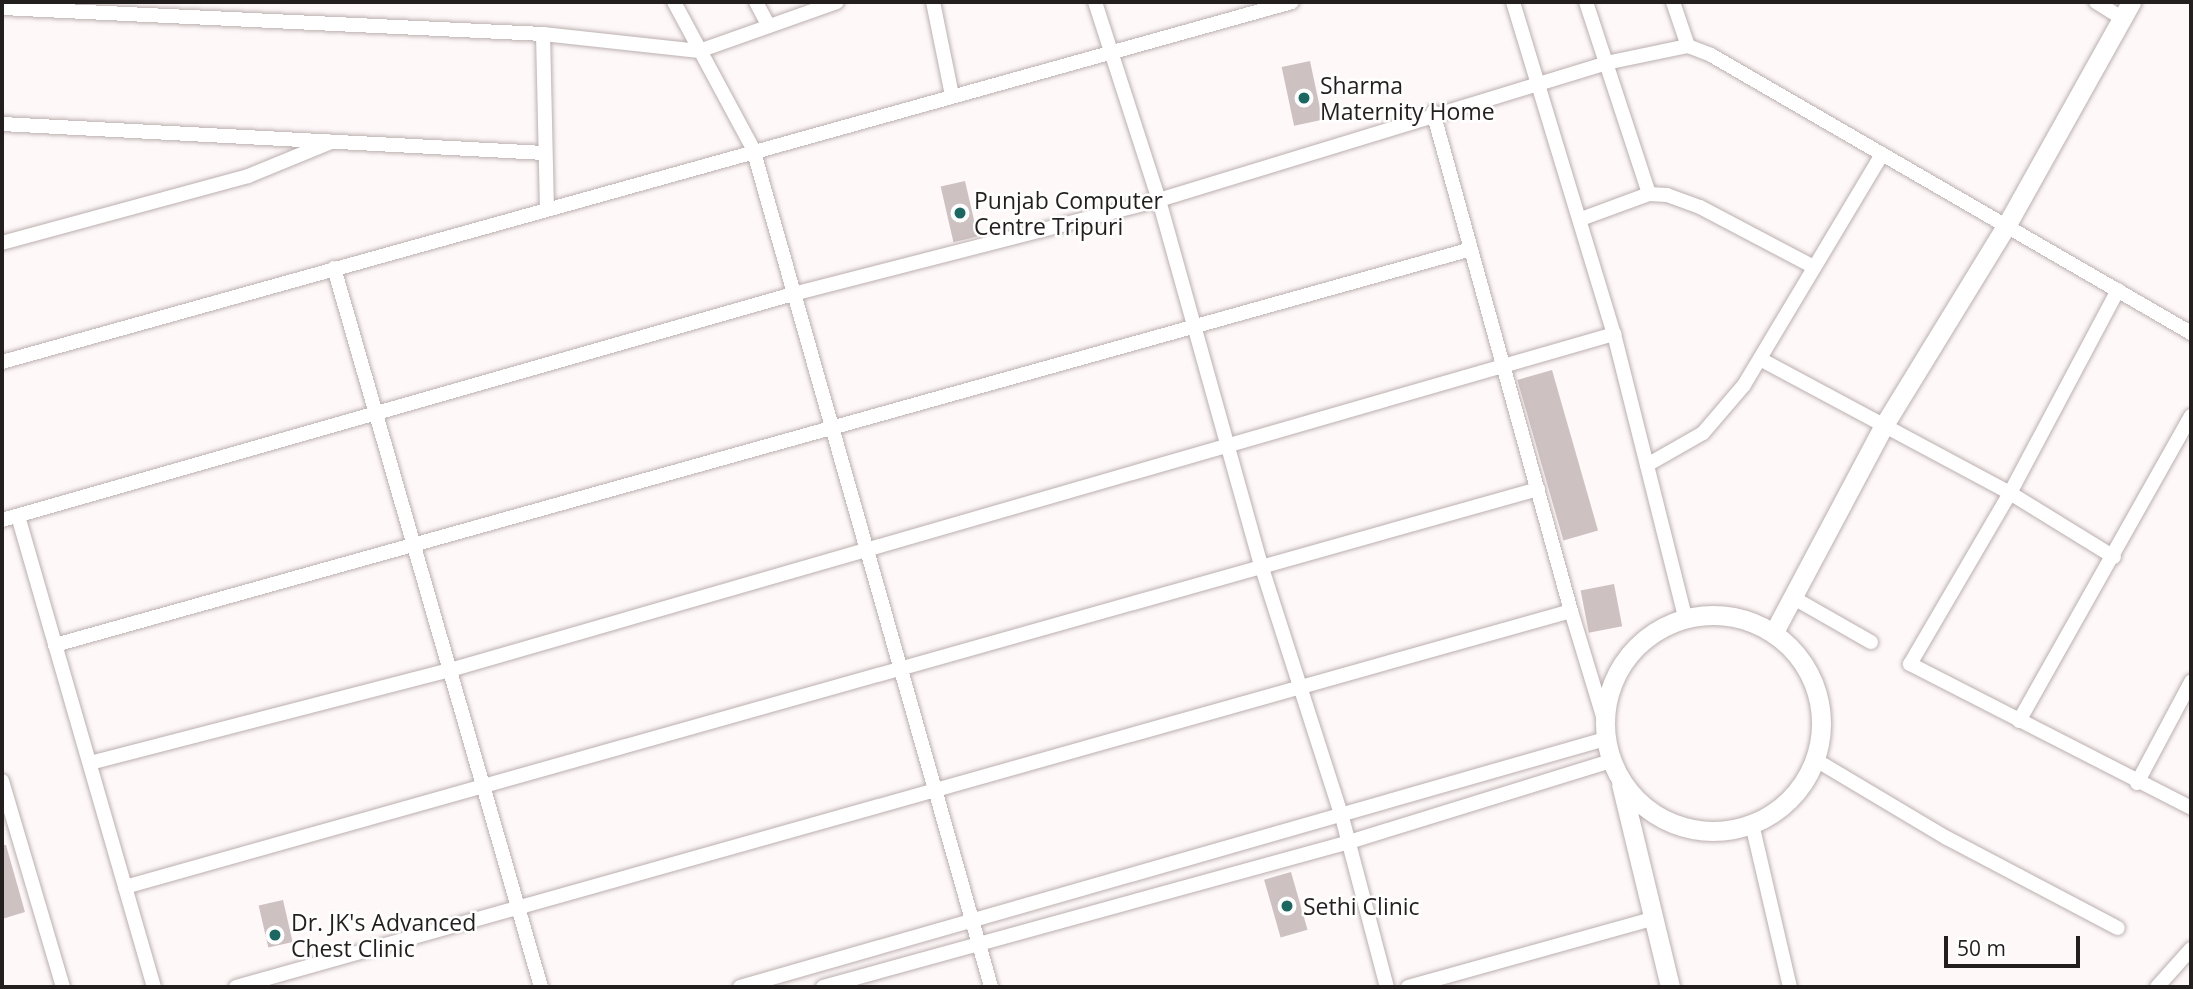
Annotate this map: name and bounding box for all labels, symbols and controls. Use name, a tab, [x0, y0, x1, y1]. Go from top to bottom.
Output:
place label: Sharma Maternity Home	[1320, 71, 1495, 125]
marker: Sharma Maternity Home	[1294, 88, 1314, 108]
place label: Punjab Computer Centre Tripuri	[974, 186, 1163, 240]
marker: Punjab Computer Centre Tripuri	[952, 205, 968, 221]
place label: Sethi Clinic	[1303, 892, 1420, 920]
marker: Sethi Clinic	[1277, 896, 1297, 916]
place label: Dr. JK's Advanced Chest Clinic	[291, 908, 476, 962]
scale bar	[1948, 922, 2084, 966]
marker: Dr. JK's Advanced Chest Clinic	[265, 925, 285, 945]
text: 50 m	[1957, 934, 2006, 962]

